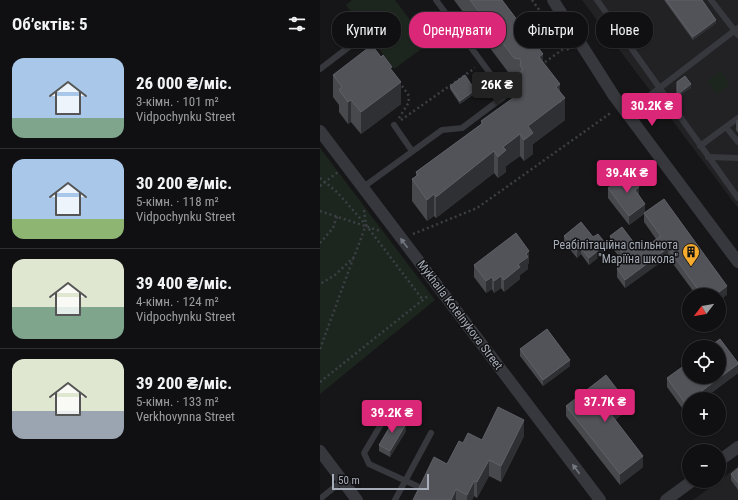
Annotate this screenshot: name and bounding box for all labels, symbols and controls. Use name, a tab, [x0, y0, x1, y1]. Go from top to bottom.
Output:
chip: Купити	[332, 12, 401, 48]
chip: Орендувати	[409, 12, 506, 48]
chip: Фільтри	[514, 12, 588, 48]
chip: Нове	[596, 12, 653, 48]
icon: filters	[286, 13, 308, 35]
text: Об’єктів: 5	[12, 14, 88, 34]
pin: 26K ₴	[469, 72, 525, 106]
text: 26 000 ₴/міс.	[136, 73, 232, 93]
icon: home	[44, 74, 92, 122]
text: 26K ₴	[481, 77, 513, 92]
pin: 30.2K ₴	[615, 93, 689, 127]
text: 3-кімн. · 101 m²	[136, 94, 219, 109]
text: 30.2K ₴	[631, 98, 673, 113]
text: Vidpochynku Street	[136, 109, 235, 124]
pin: 39.4K ₴	[590, 160, 664, 194]
text: 39.4K ₴	[606, 165, 648, 180]
text: 30 200 ₴/міс.	[136, 173, 232, 193]
icon: home	[44, 175, 92, 223]
text: 5-кімн. · 118 m²	[136, 194, 219, 209]
text: Vidpochynku Street	[136, 209, 235, 224]
one-way arrow	[400, 237, 409, 248]
place label: Реабілітаційна спільнота "Маріїна школа"	[553, 238, 678, 266]
building icon: Реабілітаційна спільнота "Маріїна школа"	[681, 242, 701, 267]
street label: Mykhaila Kotelnykova Street	[414, 258, 506, 373]
text: 39 400 ₴/міс.	[136, 273, 232, 293]
icon: home	[44, 275, 92, 323]
north arrow	[682, 288, 726, 332]
map controls	[682, 288, 726, 488]
text: 4-кімн. · 124 m²	[136, 294, 219, 309]
text: Vidpochynku Street	[136, 309, 235, 324]
button: locate	[682, 340, 726, 384]
text: 39 200 ₴/міс.	[136, 373, 232, 393]
icon: home	[44, 375, 92, 423]
pin: 37.7K ₴	[568, 389, 642, 423]
button: +	[682, 392, 726, 436]
text: 5-кімн. · 133 m²	[136, 394, 219, 409]
text: 37.7K ₴	[584, 394, 626, 409]
pin: 39.2K ₴	[355, 400, 429, 434]
text: 39.2K ₴	[371, 405, 413, 420]
text: Verkhovynna Street	[136, 409, 235, 424]
button: −	[682, 444, 726, 488]
one-way arrow	[572, 463, 580, 474]
scale bar	[332, 472, 429, 491]
text: 50 m	[338, 474, 360, 487]

